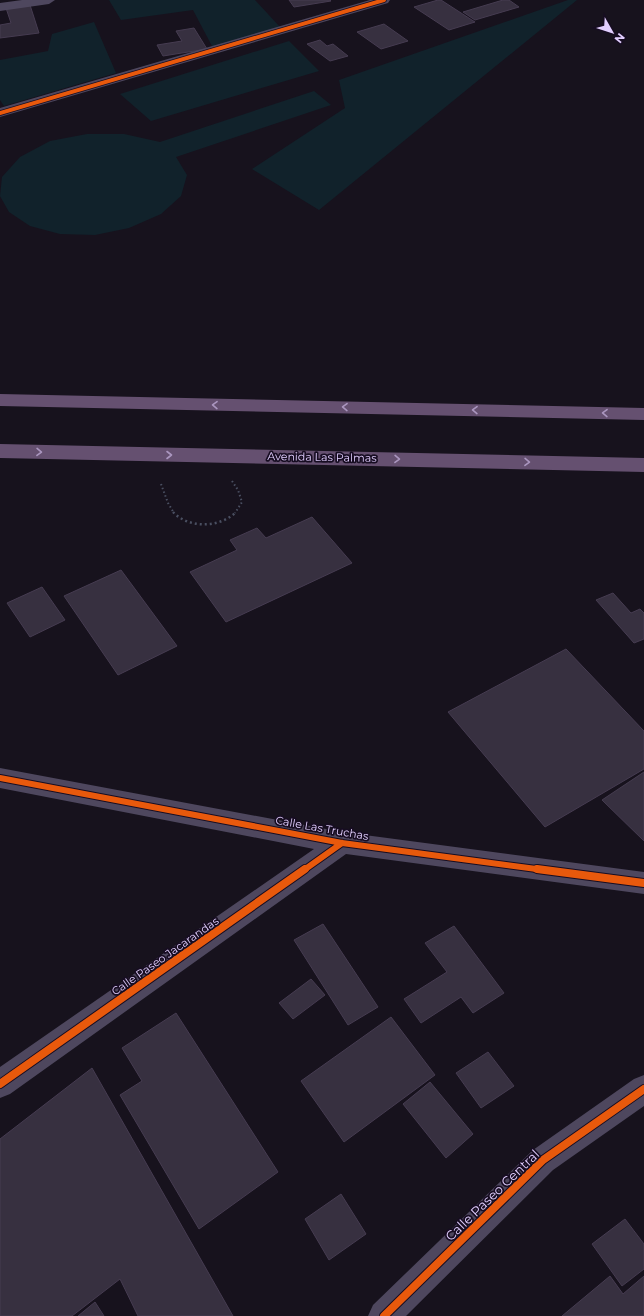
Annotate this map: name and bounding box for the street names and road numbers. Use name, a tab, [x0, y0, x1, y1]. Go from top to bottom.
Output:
street label: Avenida Las Palmas	[267, 449, 377, 465]
street label: Calle Las Truchas	[274, 813, 370, 843]
street label: Calle Paseo Jacarandas	[109, 913, 222, 998]
street label: Calle Paseo Central	[442, 1146, 542, 1244]

